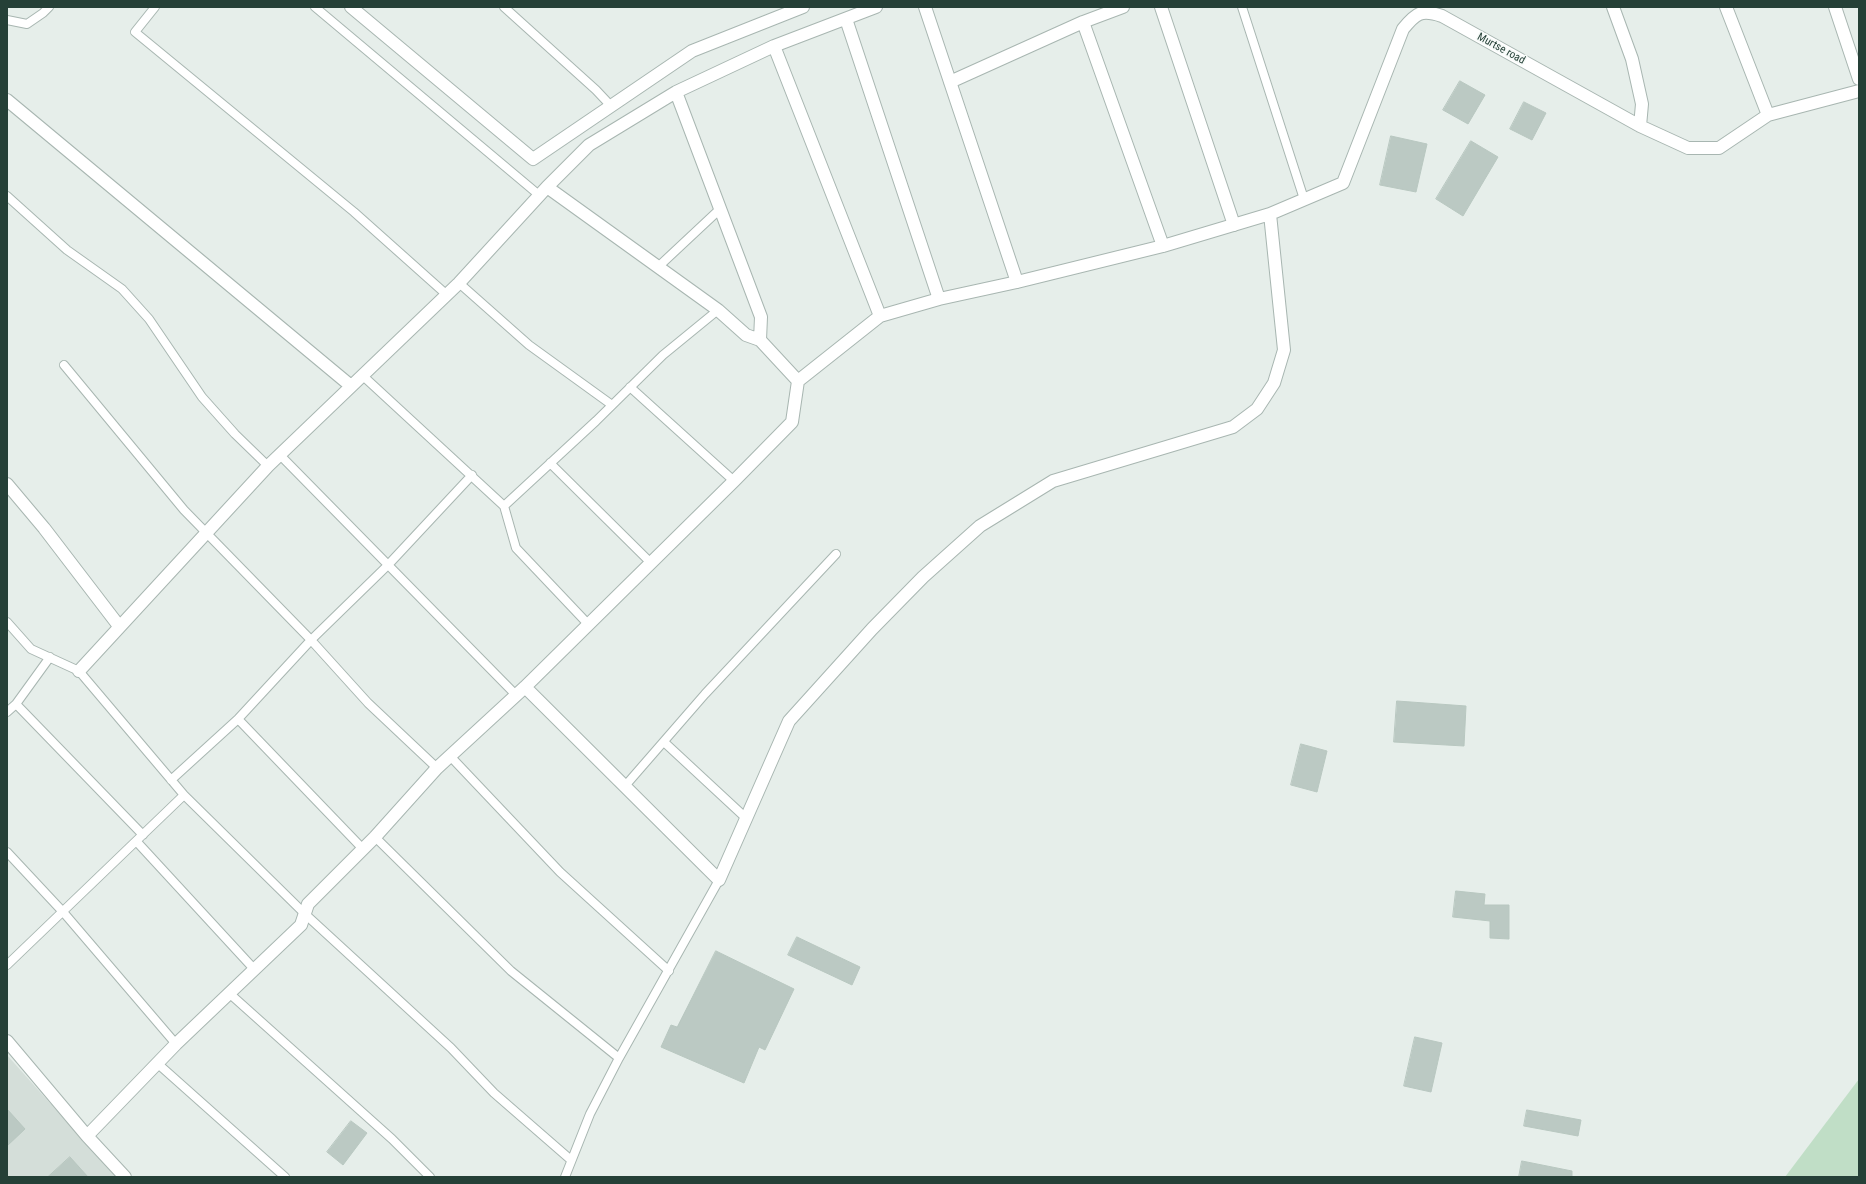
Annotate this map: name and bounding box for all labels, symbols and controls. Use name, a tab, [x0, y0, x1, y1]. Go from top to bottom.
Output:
street label: Murtse road	[1475, 30, 1527, 68]

